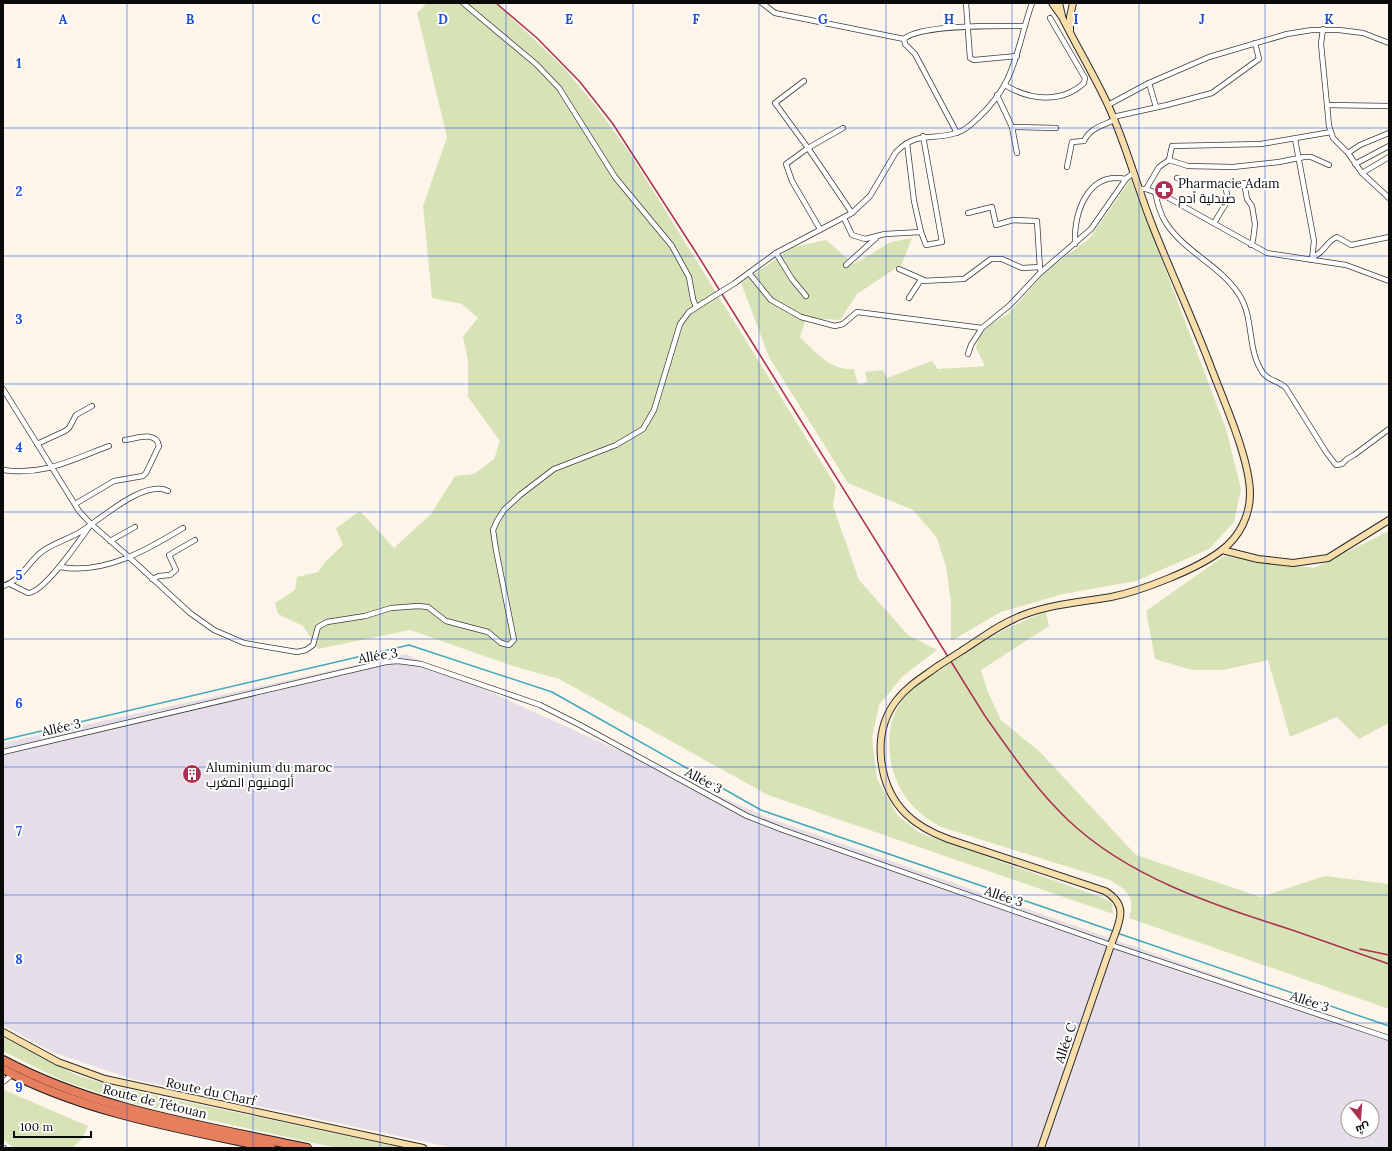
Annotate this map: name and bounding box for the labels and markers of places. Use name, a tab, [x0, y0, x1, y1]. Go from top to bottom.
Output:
place label: Pharmacie Adam صيدلية اًدم	[1178, 175, 1280, 208]
pharmacy icon: Pharmacie Adam صيدلية اًدم	[1153, 179, 1175, 201]
place label: Aluminium du maroc ألومنيوم المغرب	[205, 759, 332, 792]
building icon: Aluminium du maroc ألومنيوم المغرب	[181, 763, 203, 785]

